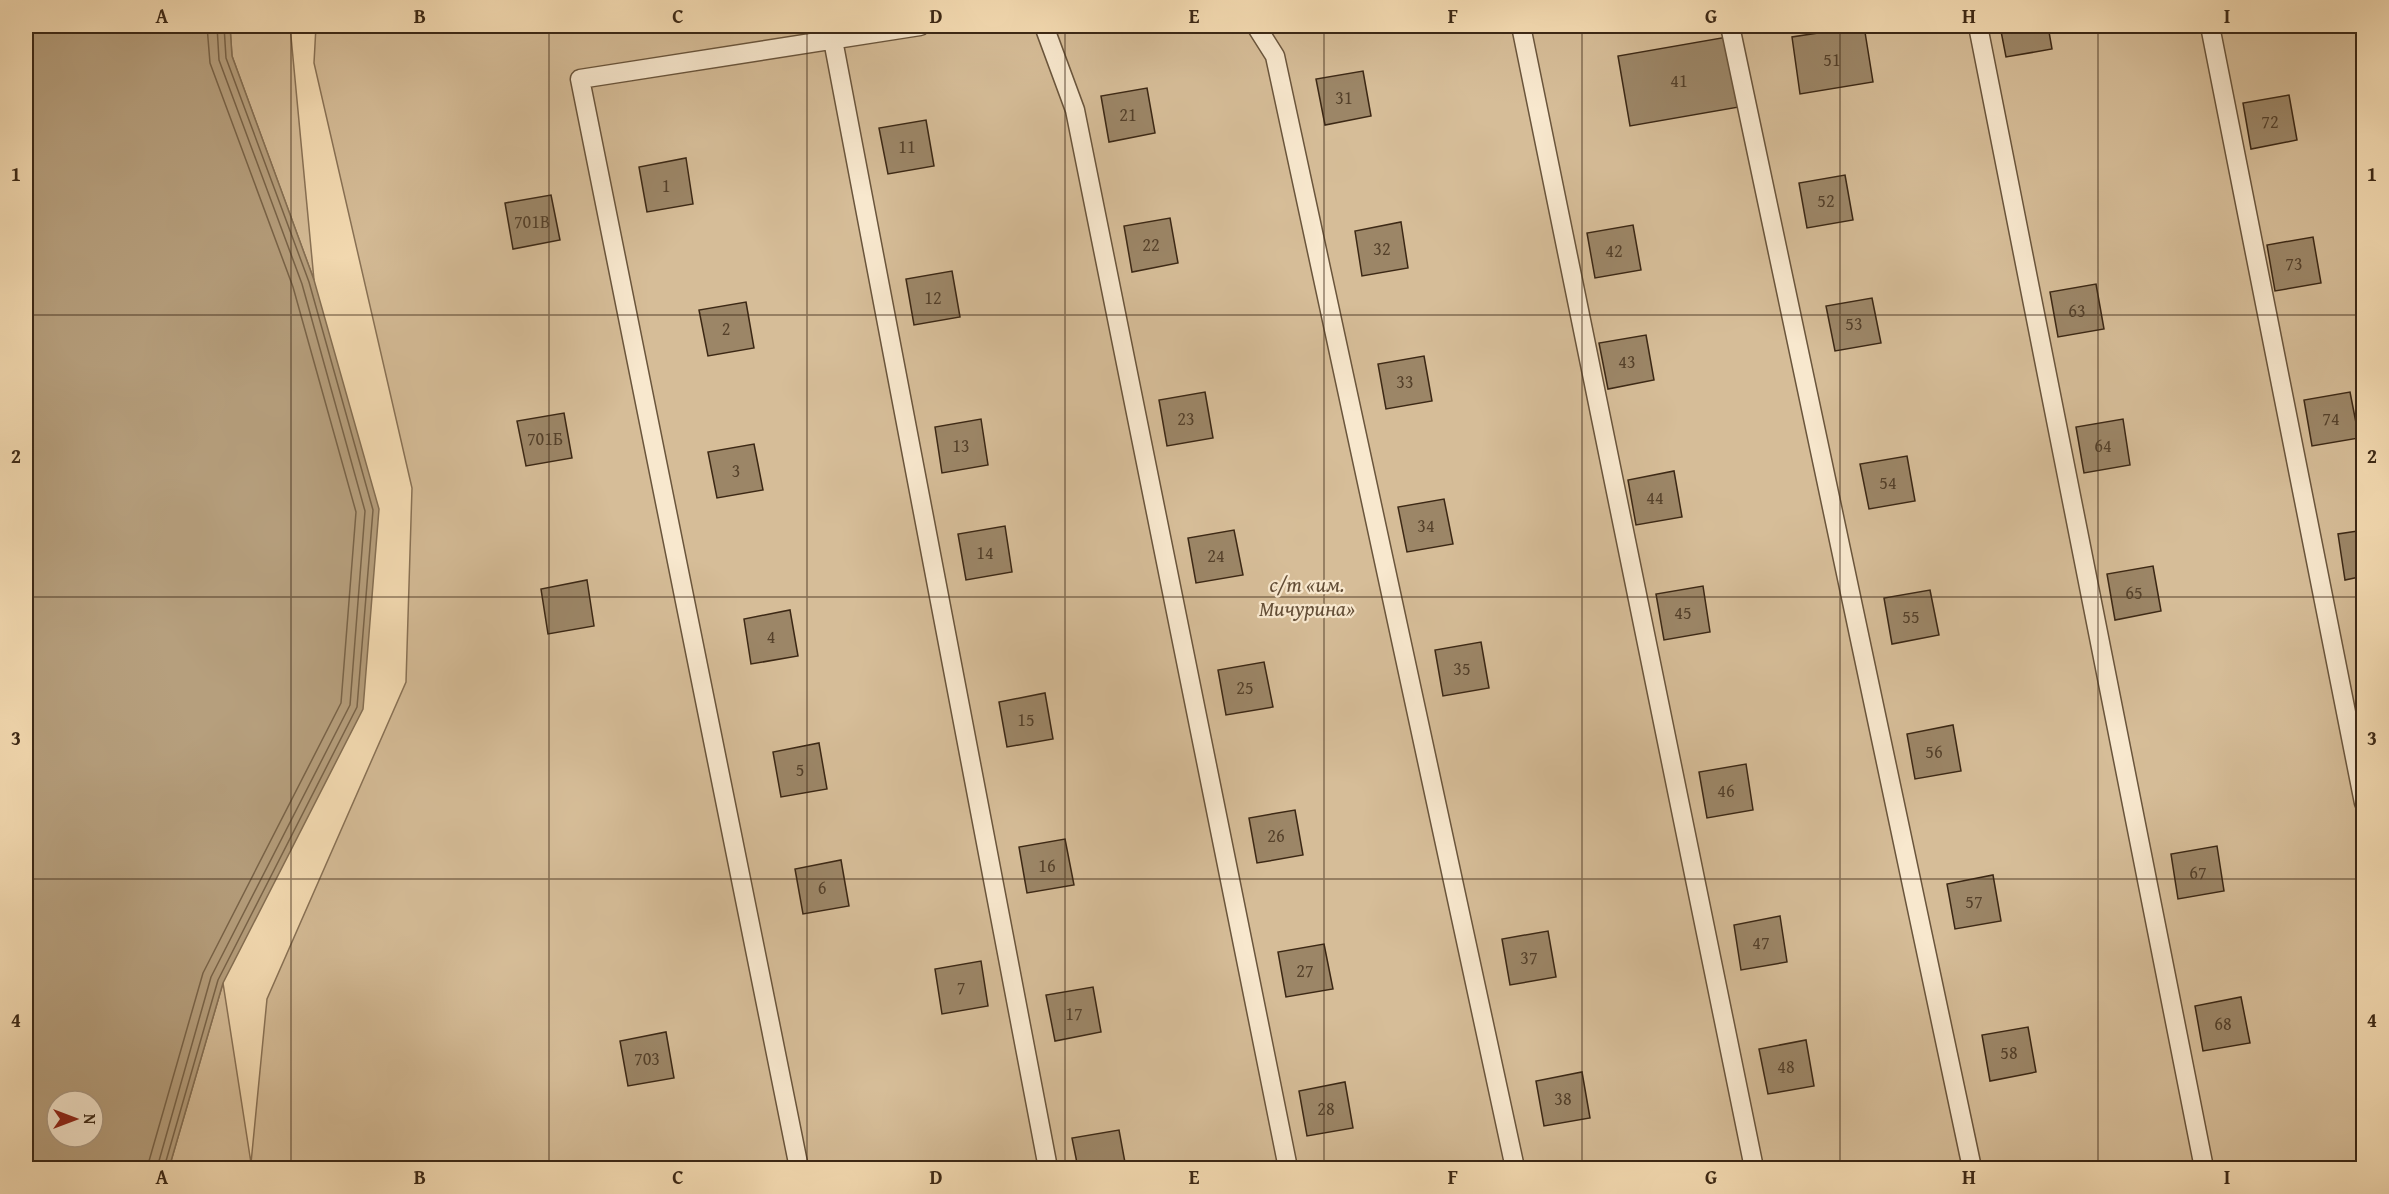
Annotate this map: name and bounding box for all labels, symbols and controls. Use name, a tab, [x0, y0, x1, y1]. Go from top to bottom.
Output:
text: A	[156, 1, 169, 30]
text: B	[414, 1, 426, 30]
text: C	[672, 1, 684, 30]
text: D	[929, 1, 943, 30]
text: E	[1189, 1, 1200, 30]
text: F	[1448, 1, 1458, 30]
text: G	[1705, 1, 1717, 30]
text: H	[1962, 1, 1976, 30]
text: I	[2224, 1, 2230, 30]
house number: 51	[1823, 46, 1841, 73]
house number: 41	[1670, 67, 1688, 94]
house number: 31	[1335, 84, 1353, 111]
house number: 21	[1119, 101, 1137, 128]
house number: 72	[2261, 108, 2279, 135]
house number: 11	[898, 133, 916, 160]
text: 1	[11, 159, 21, 188]
text: 1	[2367, 159, 2377, 188]
house number: 1	[662, 172, 670, 199]
house number: 52	[1817, 187, 1835, 214]
house number: 701В	[514, 208, 550, 235]
house number: 22	[1142, 231, 1160, 258]
house number: 32	[1373, 235, 1391, 262]
house number: 42	[1605, 237, 1623, 264]
house number: 73	[2285, 250, 2303, 277]
house number: 12	[924, 284, 942, 311]
house number: 63	[2068, 297, 2086, 324]
house number: 53	[1845, 310, 1863, 337]
house number: 2	[722, 315, 730, 342]
house number: 43	[1618, 348, 1636, 375]
house number: 33	[1396, 368, 1414, 395]
house number: 23	[1177, 405, 1195, 432]
house number: 74	[2322, 405, 2340, 432]
house number: 701Б	[527, 425, 563, 452]
house number: 13	[952, 432, 970, 459]
house number: 64	[2094, 432, 2112, 459]
text: 2	[11, 441, 21, 470]
text: 2	[2367, 441, 2377, 470]
house number: 3	[732, 457, 740, 484]
house number: 54	[1879, 469, 1897, 496]
house number: 44	[1646, 484, 1664, 511]
house number: 34	[1417, 512, 1435, 539]
house number: 14	[976, 539, 994, 566]
house number: 24	[1207, 542, 1225, 569]
park label: с/т «им. Мичурина»	[1259, 569, 1355, 624]
house number: 65	[2125, 579, 2143, 606]
house number: 45	[1674, 599, 1692, 626]
house number: 55	[1902, 603, 1920, 630]
house number: 4	[767, 623, 775, 650]
house number: 35	[1453, 655, 1471, 682]
house number: 25	[1236, 674, 1254, 701]
house number: 15	[1017, 706, 1035, 733]
text: 3	[11, 723, 21, 752]
text: 3	[2367, 723, 2377, 752]
house number: 56	[1925, 738, 1943, 765]
house number: 5	[796, 756, 804, 783]
house number: 46	[1717, 777, 1735, 804]
house number: 26	[1267, 822, 1285, 849]
house number: 16	[1038, 852, 1056, 879]
house number: 67	[2189, 859, 2207, 886]
house number: 6	[818, 874, 826, 901]
house number: 57	[1965, 888, 1983, 915]
house number: 47	[1752, 929, 1770, 956]
house number: 37	[1520, 944, 1538, 971]
house number: 27	[1296, 957, 1314, 984]
house number: 7	[957, 974, 965, 1001]
house number: 17	[1065, 1000, 1083, 1027]
text: 4	[11, 1005, 21, 1034]
text: 4	[2367, 1005, 2377, 1034]
house number: 68	[2214, 1010, 2232, 1037]
house number: 58	[2000, 1039, 2018, 1066]
house number: 703	[634, 1045, 660, 1072]
house number: 48	[1777, 1053, 1795, 1080]
house number: 38	[1554, 1085, 1572, 1112]
north arrow	[45, 1089, 105, 1149]
house number: 28	[1317, 1095, 1335, 1122]
text: N	[78, 1114, 102, 1125]
text: A	[156, 1162, 169, 1191]
text: B	[414, 1162, 426, 1191]
text: C	[672, 1162, 684, 1191]
text: D	[929, 1162, 943, 1191]
text: E	[1189, 1162, 1200, 1191]
text: F	[1448, 1162, 1458, 1191]
text: G	[1705, 1162, 1717, 1191]
text: H	[1962, 1162, 1976, 1191]
text: I	[2224, 1162, 2230, 1191]

